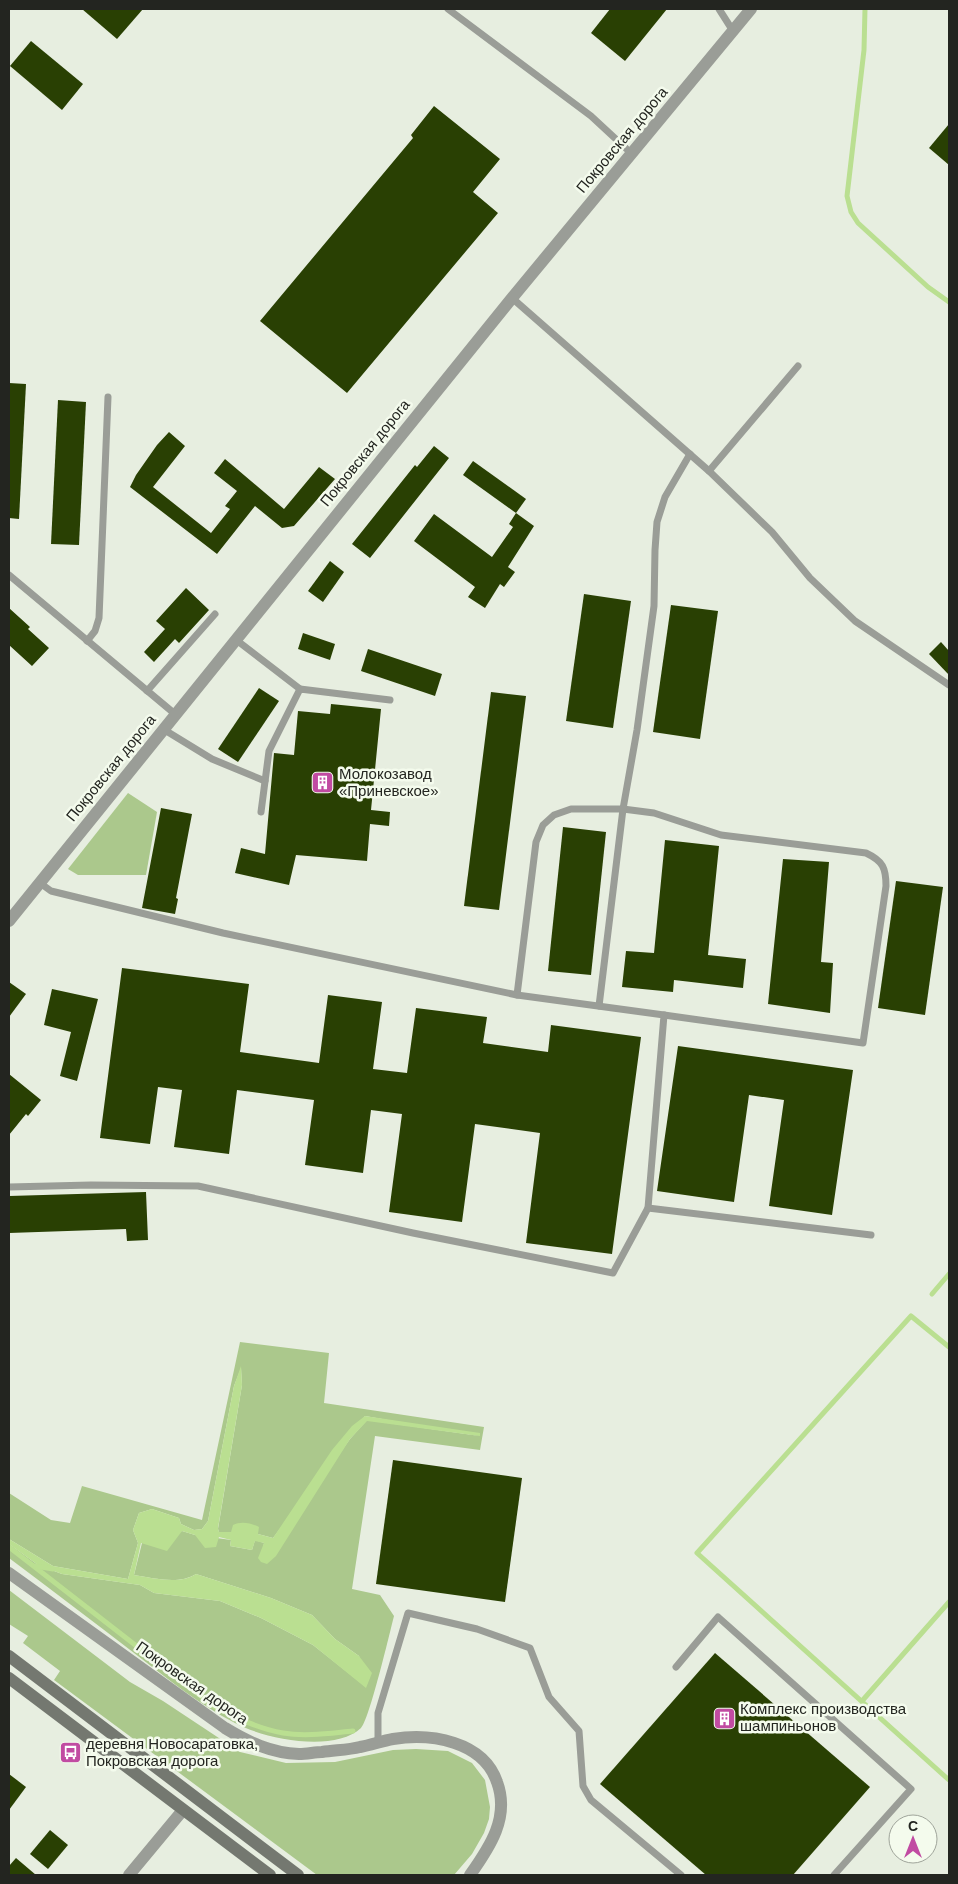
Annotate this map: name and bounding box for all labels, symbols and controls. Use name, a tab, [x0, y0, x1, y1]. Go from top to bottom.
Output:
street label: Покровская дорога	[573, 83, 671, 196]
street label: Покровская дорога	[316, 395, 413, 510]
street label: Покровская дорога	[62, 710, 159, 825]
place label: Молокозавод «Приневское»	[339, 765, 439, 799]
building icon: Молокозавод «Приневское»	[311, 771, 335, 795]
street label: Покровская дорога	[133, 1638, 252, 1728]
place label: Комплекс производства шампиньонов	[740, 1700, 907, 1734]
building icon: Комплекс производства шампиньонов	[712, 1706, 736, 1730]
place label: деревня Новосаратовка, Покровская дорога	[86, 1735, 258, 1769]
bus stop icon: деревня Новосаратовка, Покровская дорога	[58, 1741, 82, 1765]
north arrow	[888, 1814, 938, 1864]
text: С	[908, 1818, 918, 1834]

